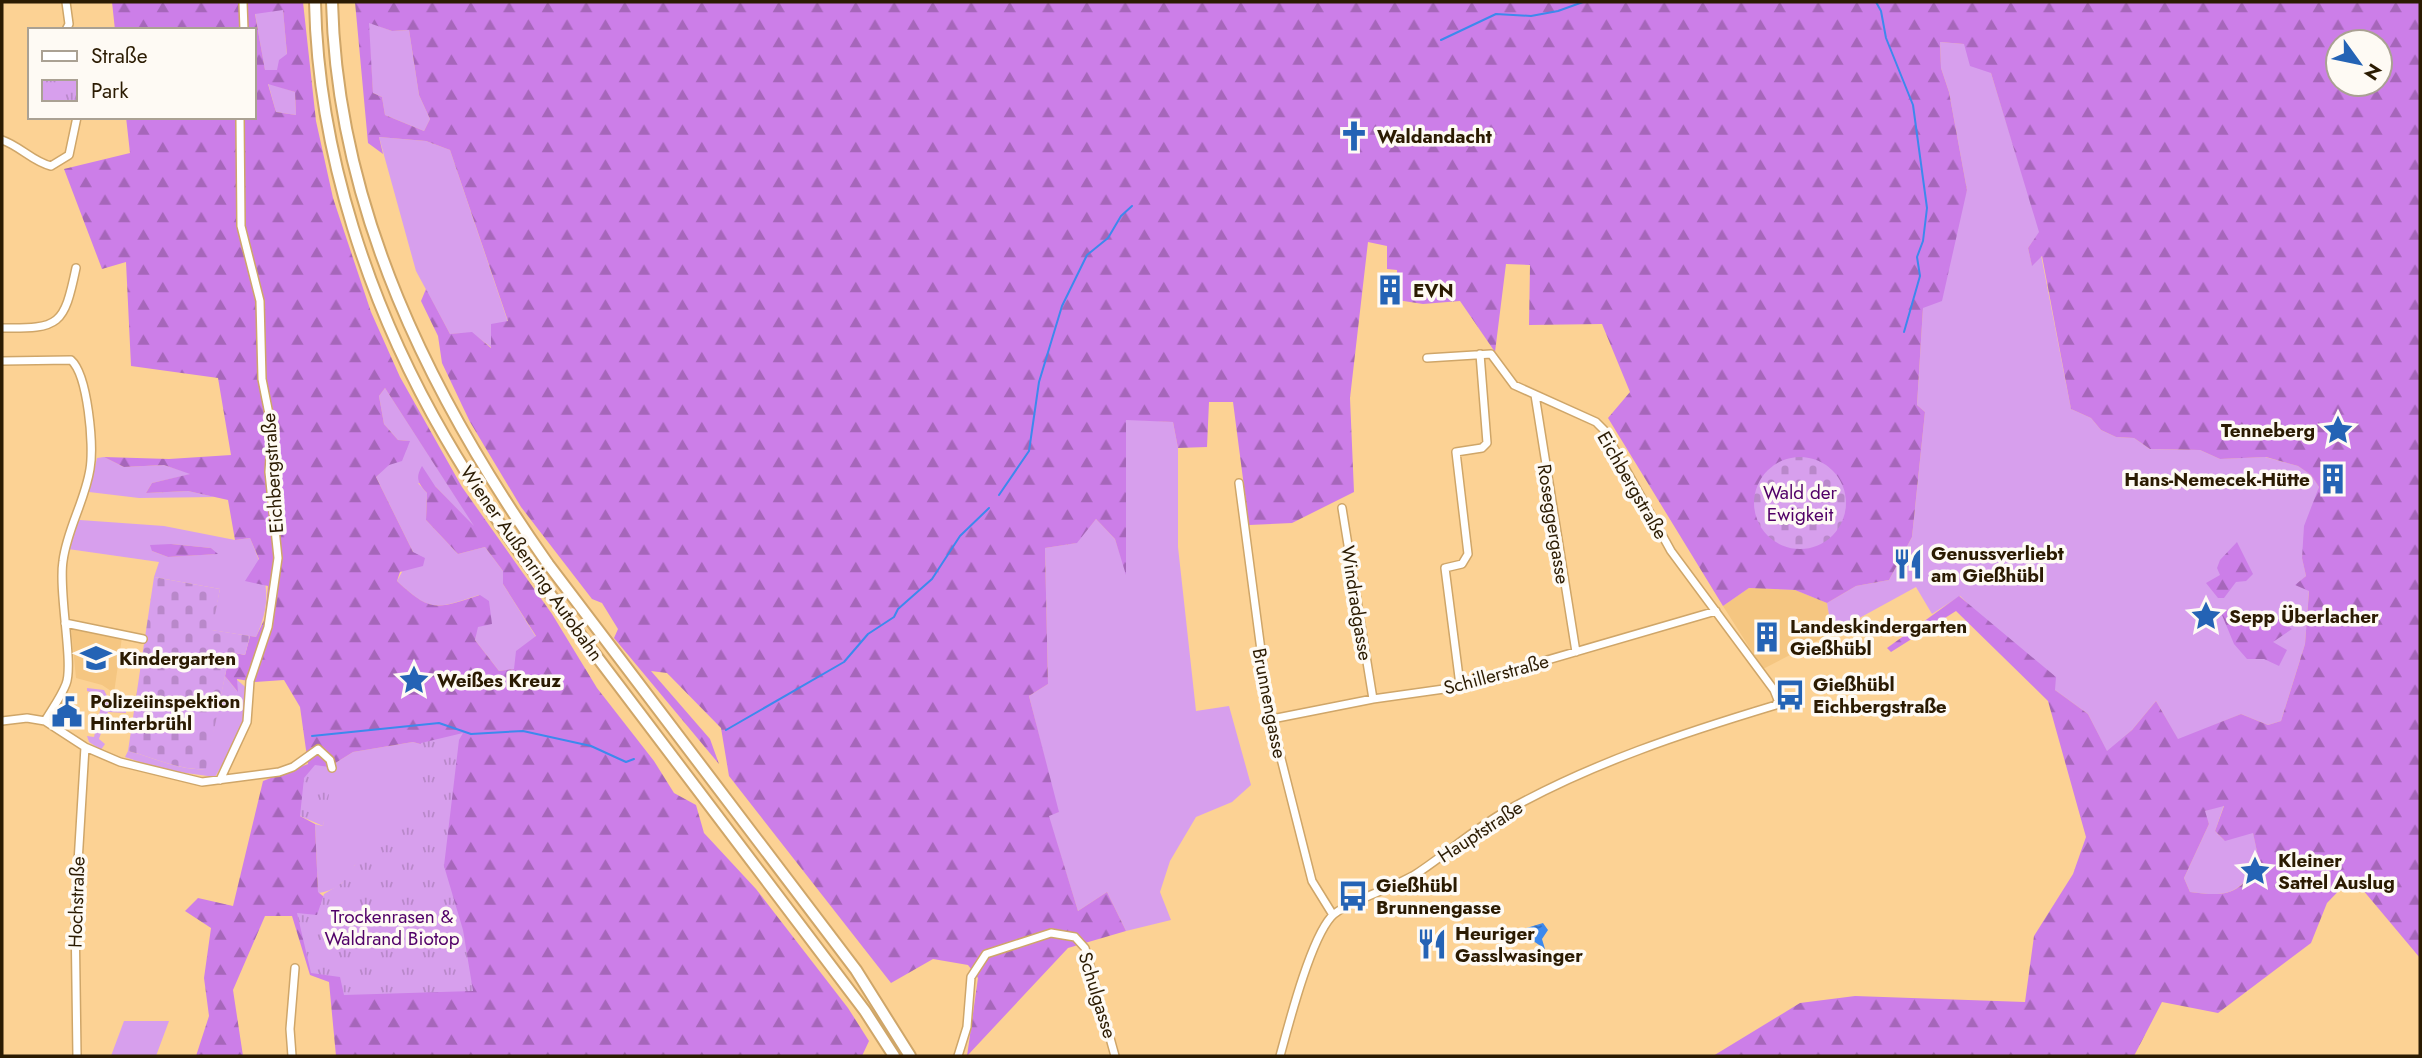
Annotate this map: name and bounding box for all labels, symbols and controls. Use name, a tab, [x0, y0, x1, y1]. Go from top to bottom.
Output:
legend	[28, 28, 256, 119]
north arrow	[2324, 28, 2394, 98]
text: Straße	[91, 41, 148, 71]
text: N	[2357, 58, 2388, 86]
text: Park	[91, 76, 129, 106]
church icon: Waldandacht	[1337, 119, 1371, 153]
place label: Waldandacht	[1377, 123, 1492, 150]
building icon: EVN	[1373, 273, 1407, 307]
place label: EVN	[1413, 277, 1454, 304]
street label: Eichbergstraße	[255, 412, 290, 534]
place icon: Tenneberg	[2321, 413, 2355, 447]
place label: Tenneberg	[2221, 417, 2315, 444]
street label: Eichbergstraße	[1591, 426, 1674, 544]
street label: Wiener Außenring Autobahn	[454, 460, 609, 666]
street label: Roseggergasse	[1531, 462, 1576, 586]
building icon: Hans-Nemecek-Hütte	[2316, 462, 2350, 496]
place label: Hans-Nemecek-Hütte	[2124, 466, 2310, 493]
park label: Wald der Ewigkeit	[1763, 479, 1838, 528]
place label: Genussverliebt am Gießhübl	[1931, 540, 2064, 589]
street label: Windradgasse	[1334, 544, 1379, 663]
restaurant icon: Genussverliebt am Gießhübl	[1891, 547, 1925, 581]
place icon: Sepp Überlacher	[2189, 599, 2223, 633]
place label: Sepp Überlacher	[2229, 603, 2379, 630]
place label: Landeskindergarten Gießhübl	[1790, 613, 1967, 662]
building icon: Landeskindergarten Gießhübl	[1750, 620, 1784, 654]
school or university icon: Kindergarten	[79, 641, 113, 675]
place label: Kindergarten	[119, 645, 236, 672]
street label: Brunnengasse	[1246, 646, 1293, 761]
street label: Schillerstraße	[1441, 647, 1552, 701]
place icon: Weißes Kreuz	[397, 663, 431, 697]
place label: Weißes Kreuz	[437, 667, 561, 694]
place label: Gießhübl Eichbergstraße	[1813, 671, 1947, 720]
bus stop icon: Gießhübl Eichbergstraße	[1773, 678, 1807, 712]
place label: Polizeiinspektion Hinterbrühl	[90, 688, 240, 737]
public building icon: Polizeiinspektion Hinterbrühl	[50, 695, 84, 729]
street label: Hauptstraße	[1432, 794, 1528, 869]
place label: Kleiner Sattel Auslug	[2278, 847, 2395, 896]
place icon: Kleiner Sattel Auslug	[2238, 854, 2272, 888]
street label: Hochstraße	[61, 856, 92, 948]
place label: Gießhübl Brunnengasse	[1376, 872, 1501, 921]
bus stop icon: Gießhübl Brunnengasse	[1336, 879, 1370, 913]
park label: Trockenrasen & Waldrand Biotop	[324, 903, 460, 952]
place label: Heuriger Gasslwasinger	[1455, 920, 1583, 969]
restaurant icon: Heuriger Gasslwasinger	[1415, 927, 1449, 961]
street label: Schulgasse	[1072, 949, 1123, 1042]

